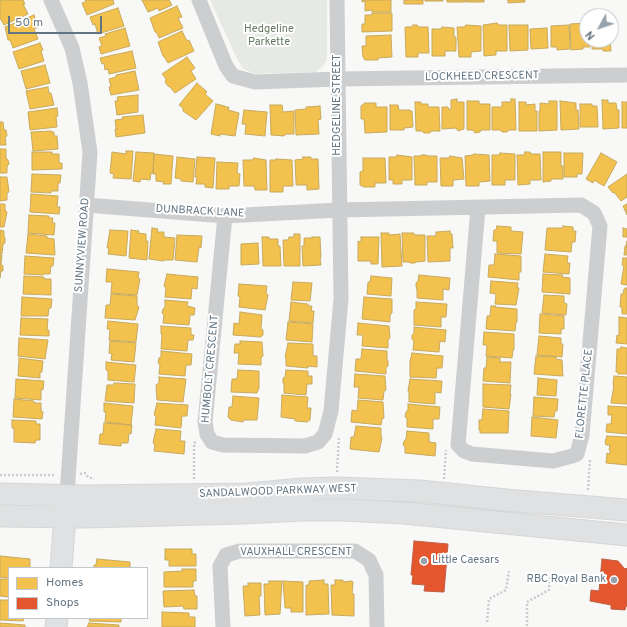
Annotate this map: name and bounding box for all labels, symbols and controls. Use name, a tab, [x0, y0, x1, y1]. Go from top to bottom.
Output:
scale bar	[10, 8, 104, 34]
north arrow	[579, 8, 619, 48]
text: 50 m	[15, 15, 43, 31]
park label: Hedgeline Parkette	[244, 23, 294, 49]
text: N	[583, 28, 598, 43]
street label: HEDGELINE STREET	[331, 54, 345, 156]
street label: LOCKHEED CRESCENT	[425, 69, 539, 85]
street label: SUNNYVIEW ROAD	[73, 197, 93, 293]
street label: DUNBRACK LANE	[155, 203, 245, 221]
street label: HUMBOLT CRESCENT	[200, 314, 222, 424]
street label: FLORETTE PLACE	[574, 349, 596, 439]
street label: SANDALWOOD PARKWAY WEST	[199, 483, 357, 501]
street label: VAUXHALL CRESCENT	[240, 546, 352, 560]
place label: Little Caesars	[432, 554, 499, 568]
marker: Little Caesars	[419, 556, 429, 566]
legend	[8, 567, 148, 619]
place label: RBC Royal Bank	[527, 573, 606, 587]
text: Homes	[46, 575, 83, 591]
marker: RBC Royal Bank	[609, 575, 619, 585]
text: Shops	[46, 595, 79, 611]

